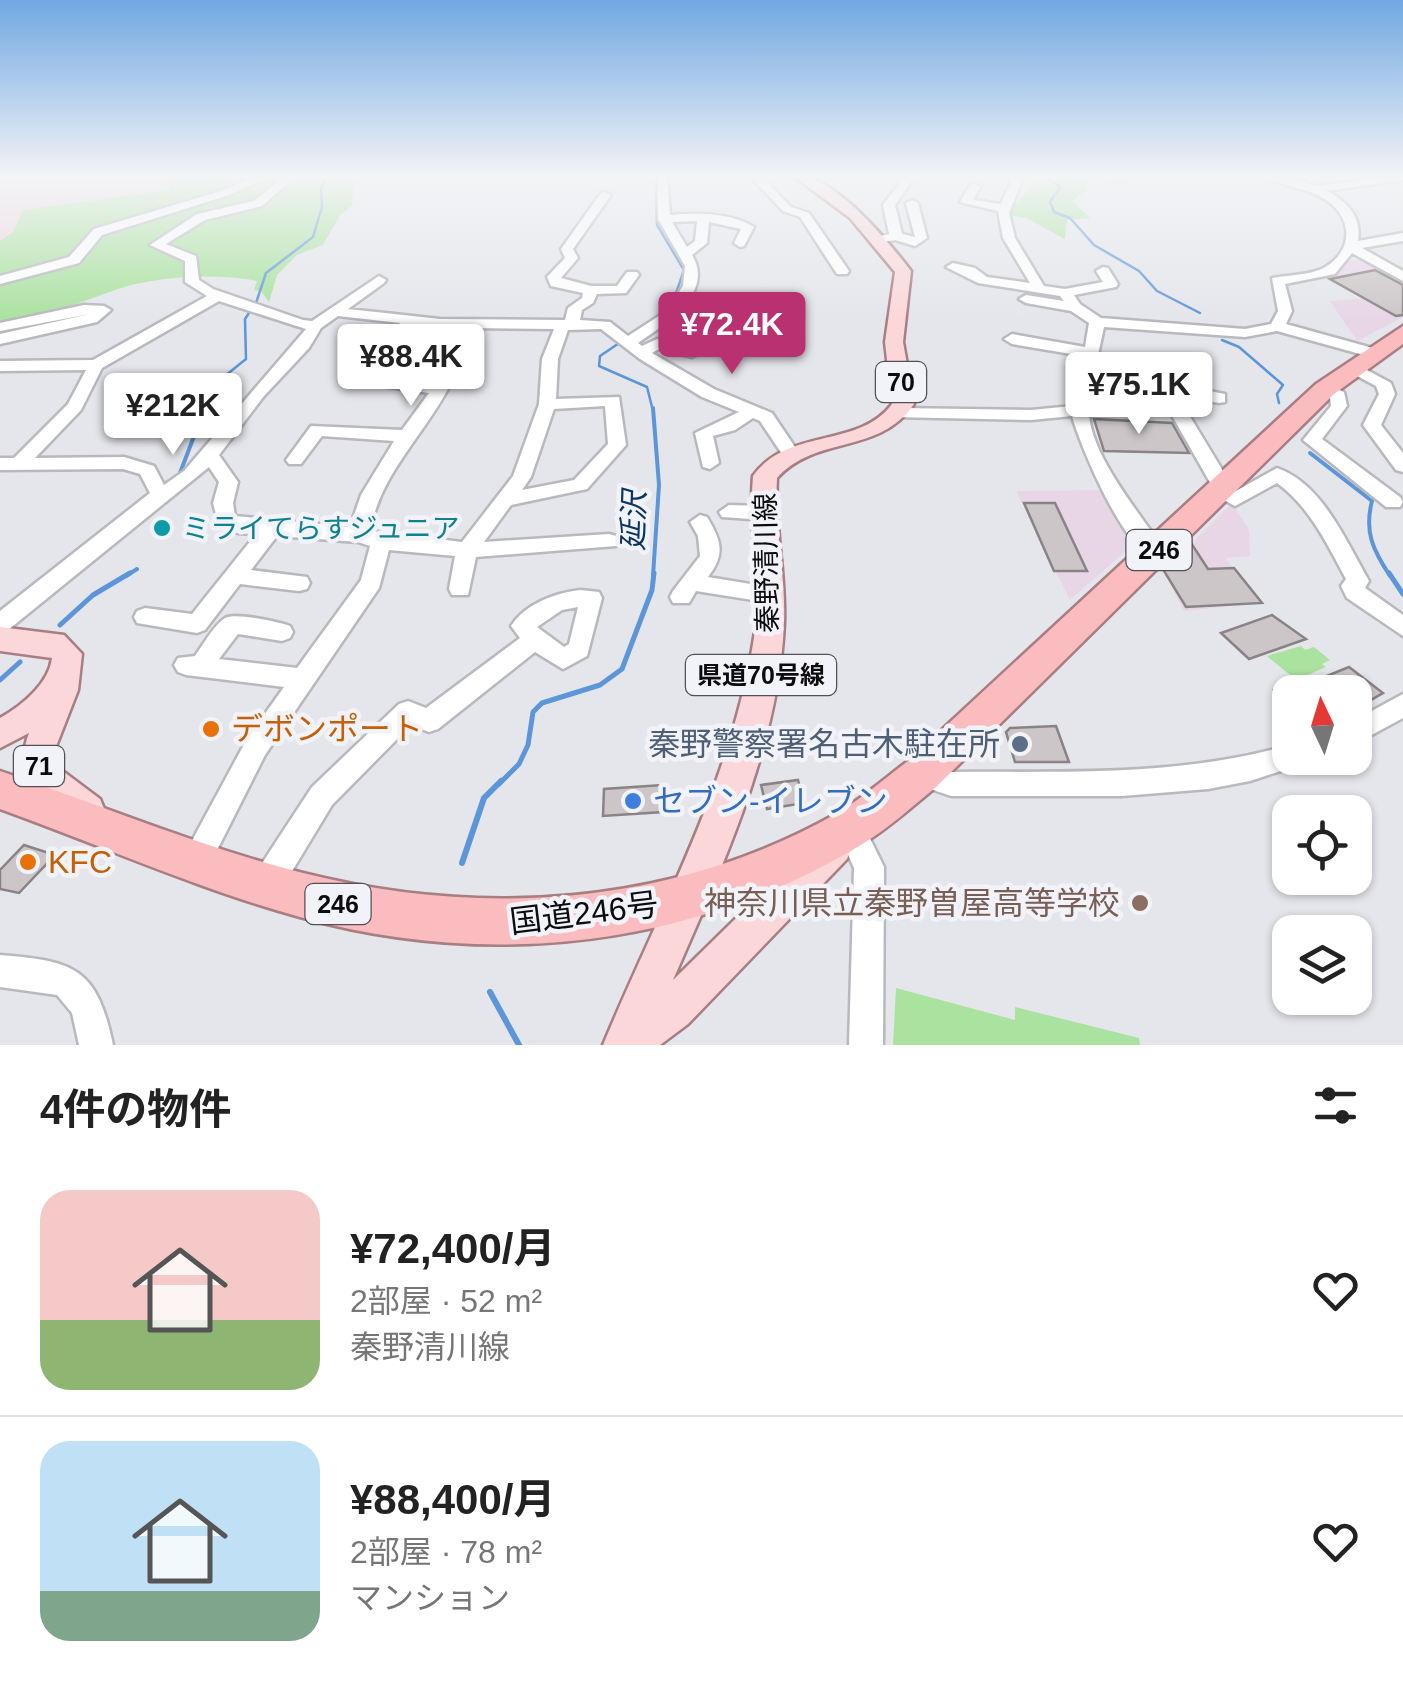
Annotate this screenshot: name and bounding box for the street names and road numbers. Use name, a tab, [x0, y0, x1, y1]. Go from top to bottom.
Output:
road number: 70	[876, 362, 926, 402]
street label: 秦野清川線	[750, 493, 783, 633]
road number: 246	[1126, 530, 1192, 570]
road number: 県道70号線	[686, 655, 836, 695]
road number: 71	[14, 746, 64, 786]
road number: 246	[306, 884, 370, 924]
street label: 国道246号	[508, 886, 660, 940]

